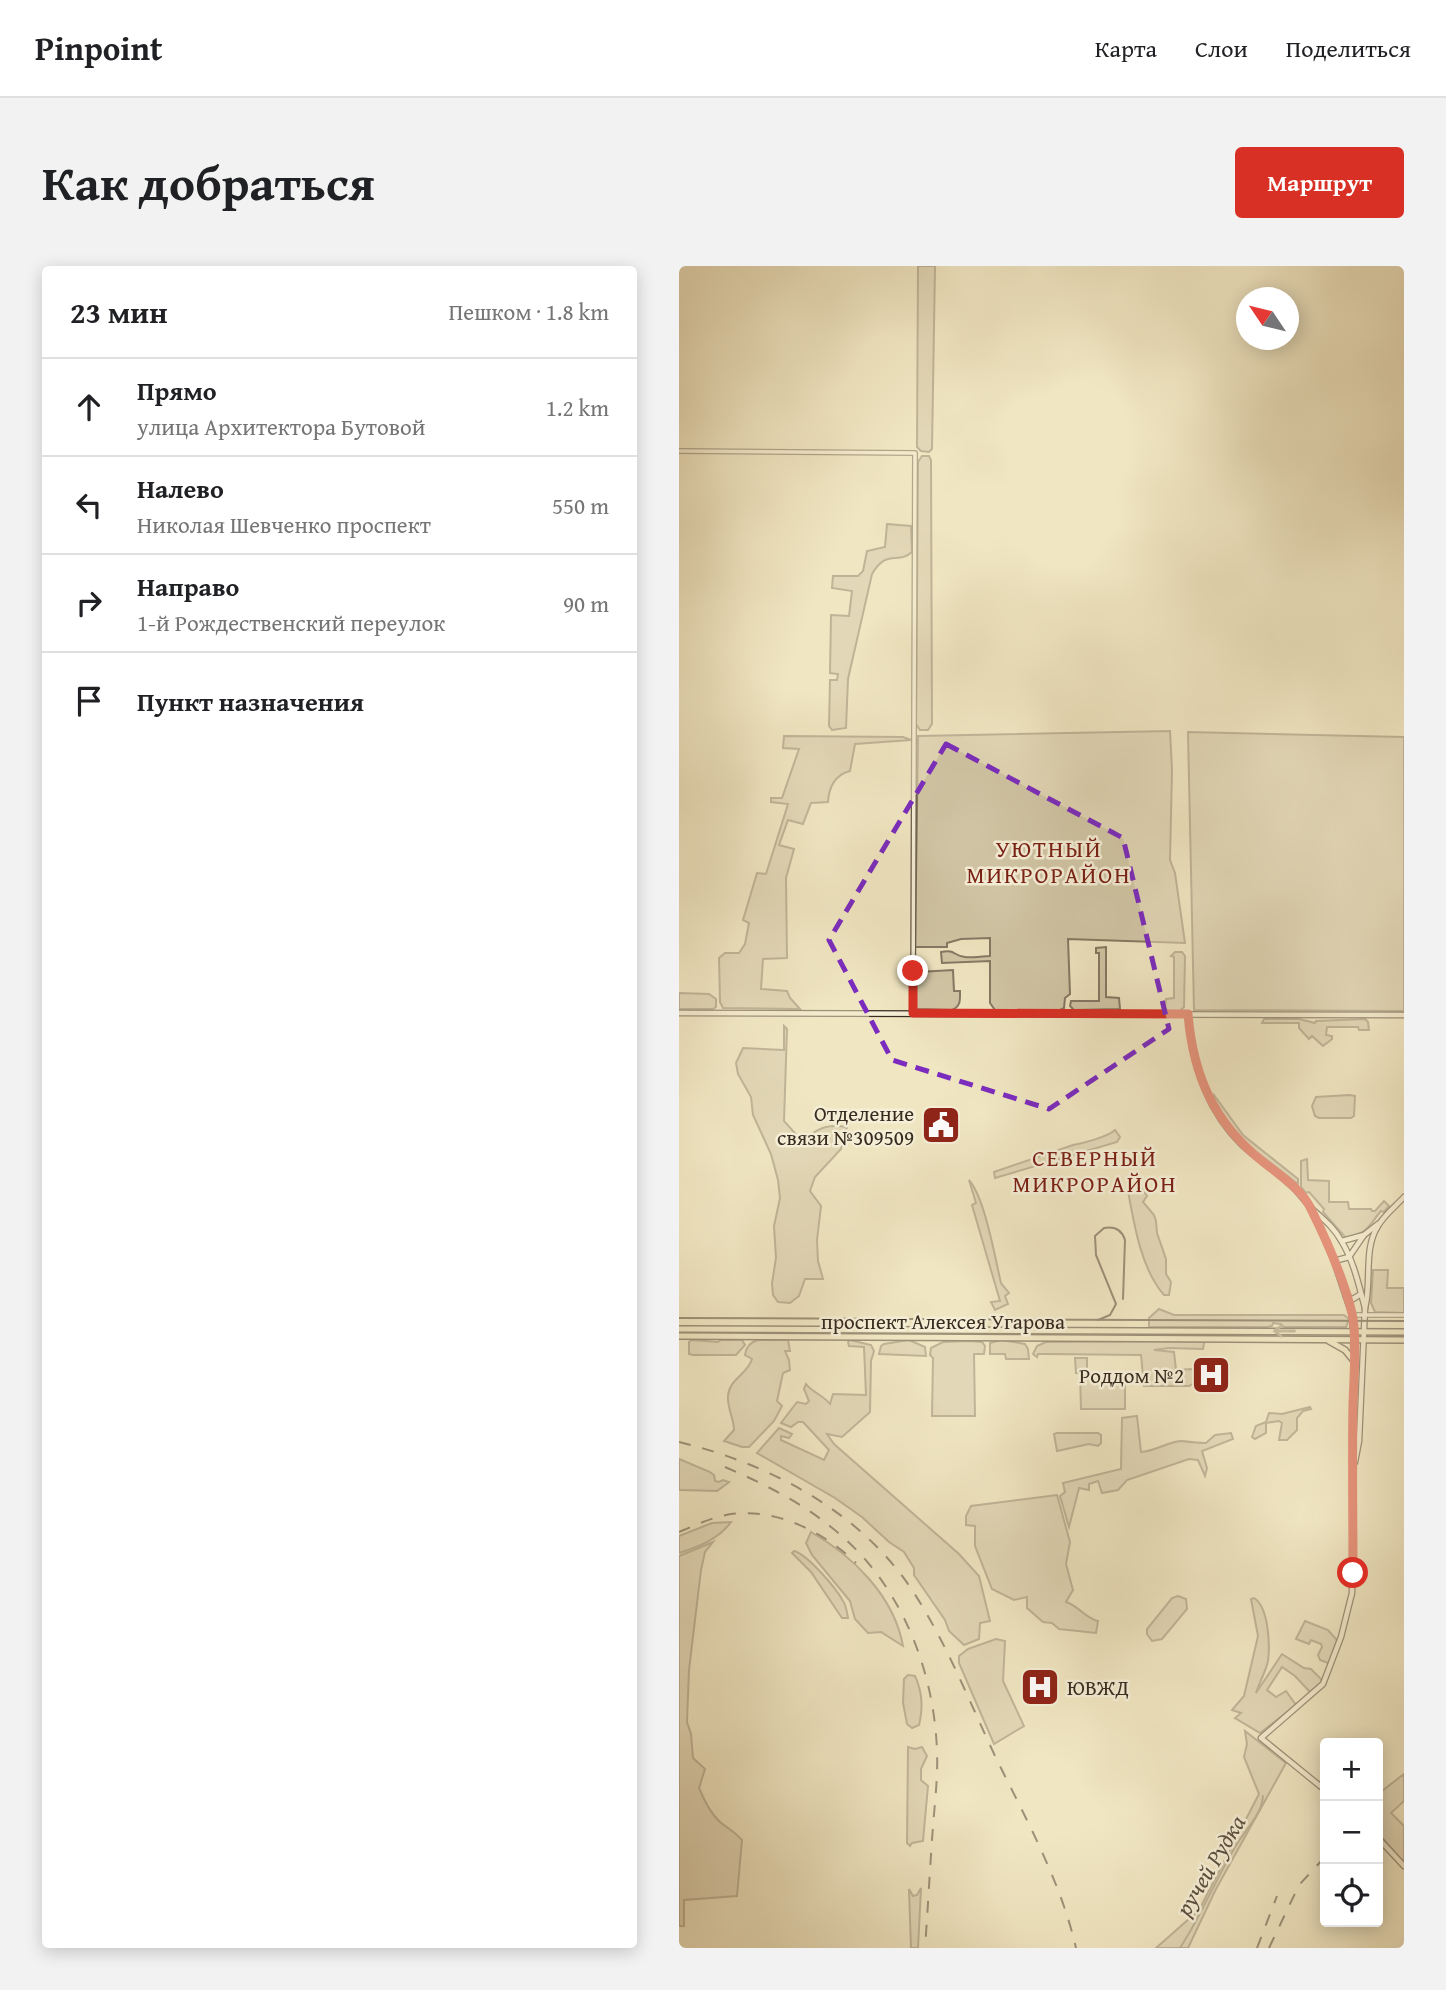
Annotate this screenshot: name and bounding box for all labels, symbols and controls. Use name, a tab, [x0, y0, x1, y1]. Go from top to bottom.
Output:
text: Pinpoint	[35, 24, 162, 72]
text: Карта	[1095, 31, 1157, 66]
text: Слои	[1195, 31, 1248, 66]
text: Поделиться	[1286, 31, 1411, 66]
text: Как добраться	[42, 146, 375, 218]
button: Маршрут	[1235, 147, 1404, 218]
north arrow	[1236, 287, 1299, 350]
text: 23 мин	[70, 290, 168, 334]
text: Пешком · 1.8 km	[449, 295, 609, 328]
text: Прямо	[137, 371, 217, 410]
icon: ahead	[70, 388, 108, 426]
text: 1.2 km	[546, 391, 609, 424]
text: улица Архитектора Бутовой	[137, 410, 425, 443]
text: Налево	[137, 469, 224, 508]
icon: left	[70, 486, 108, 524]
text: 550 m	[552, 489, 609, 522]
text: Николая Шевченко проспект	[137, 508, 431, 541]
text: Направо	[137, 567, 239, 606]
icon: right	[70, 584, 108, 622]
text: 90 m	[563, 587, 609, 620]
text: 1-й Рождественский переулок	[137, 606, 445, 639]
icon: arrive	[70, 682, 108, 720]
text: Пункт назначения	[137, 682, 364, 721]
district label: УЮТНЫЙ МИКРОРАЙОН	[966, 832, 1132, 891]
route end	[897, 955, 928, 986]
place label: Отделение связи №309509	[777, 1098, 914, 1153]
public building icon: Отделение связи №309509	[920, 1104, 962, 1146]
district label: СЕВЕРНЫЙ МИКРОРАЙОН	[1012, 1141, 1178, 1200]
street label: проспект Алексея Угарова	[821, 1306, 1065, 1337]
one-way arrow	[1273, 1324, 1296, 1337]
hospital icon: Роддом №2	[1190, 1354, 1232, 1396]
place label: Роддом №2	[1079, 1360, 1184, 1391]
route start	[1337, 1557, 1368, 1588]
hospital icon: ЮВЖД	[1019, 1666, 1061, 1708]
place label: ЮВЖД	[1067, 1672, 1129, 1703]
map controls	[1320, 1738, 1383, 1927]
button: +	[1320, 1738, 1383, 1801]
button: −	[1320, 1801, 1383, 1864]
water label: ручей Рудка	[1166, 1808, 1253, 1922]
button: locate	[1320, 1864, 1383, 1927]

